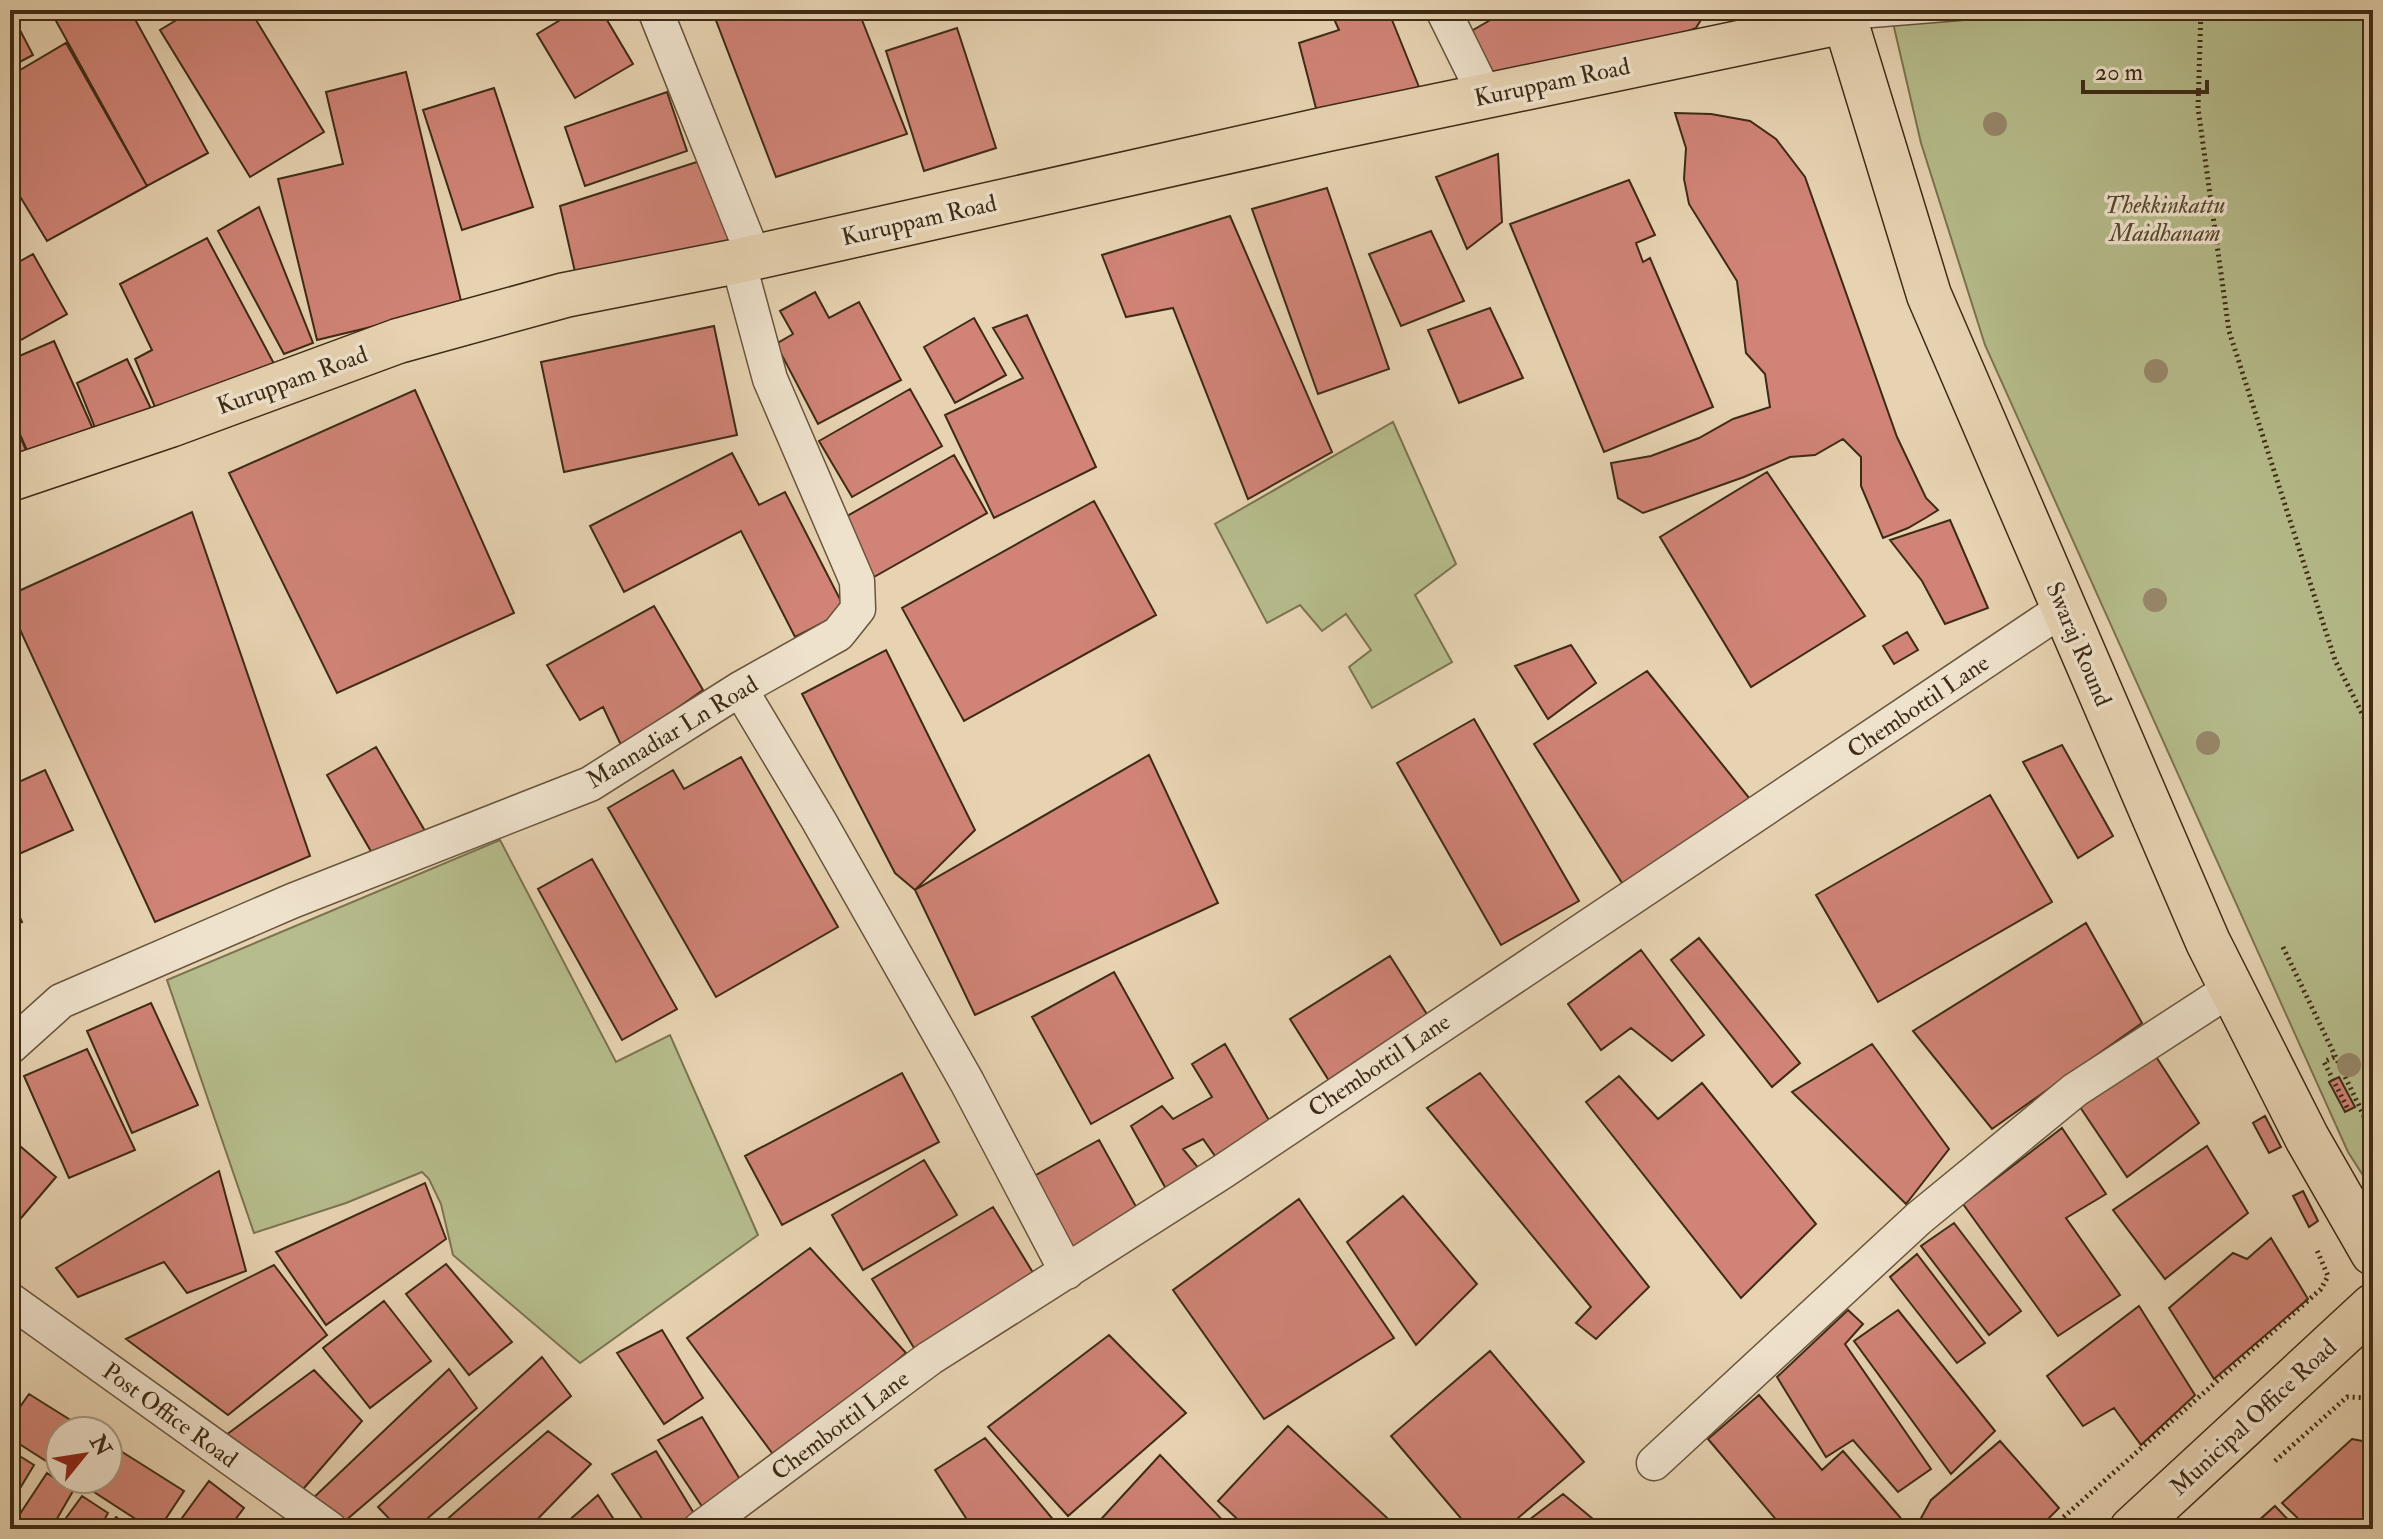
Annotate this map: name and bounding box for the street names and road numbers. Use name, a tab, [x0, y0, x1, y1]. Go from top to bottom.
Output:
street label: Kuruppam Road	[1472, 51, 1633, 114]
street label: Kuruppam Road	[839, 188, 1000, 253]
street label: Kuruppam Road	[213, 339, 372, 422]
street label: Swaraj Round	[2038, 577, 2119, 711]
street label: Chembottil Lane	[1841, 647, 1995, 765]
street label: Mannadiar Ln Road	[581, 669, 764, 796]
street label: Chembottil Lane	[1302, 1006, 1456, 1124]
street label: Municipal Office Road	[2163, 1332, 2343, 1503]
street label: Post Office Road	[96, 1356, 244, 1475]
street label: Chembottil Lane	[765, 1363, 915, 1487]

